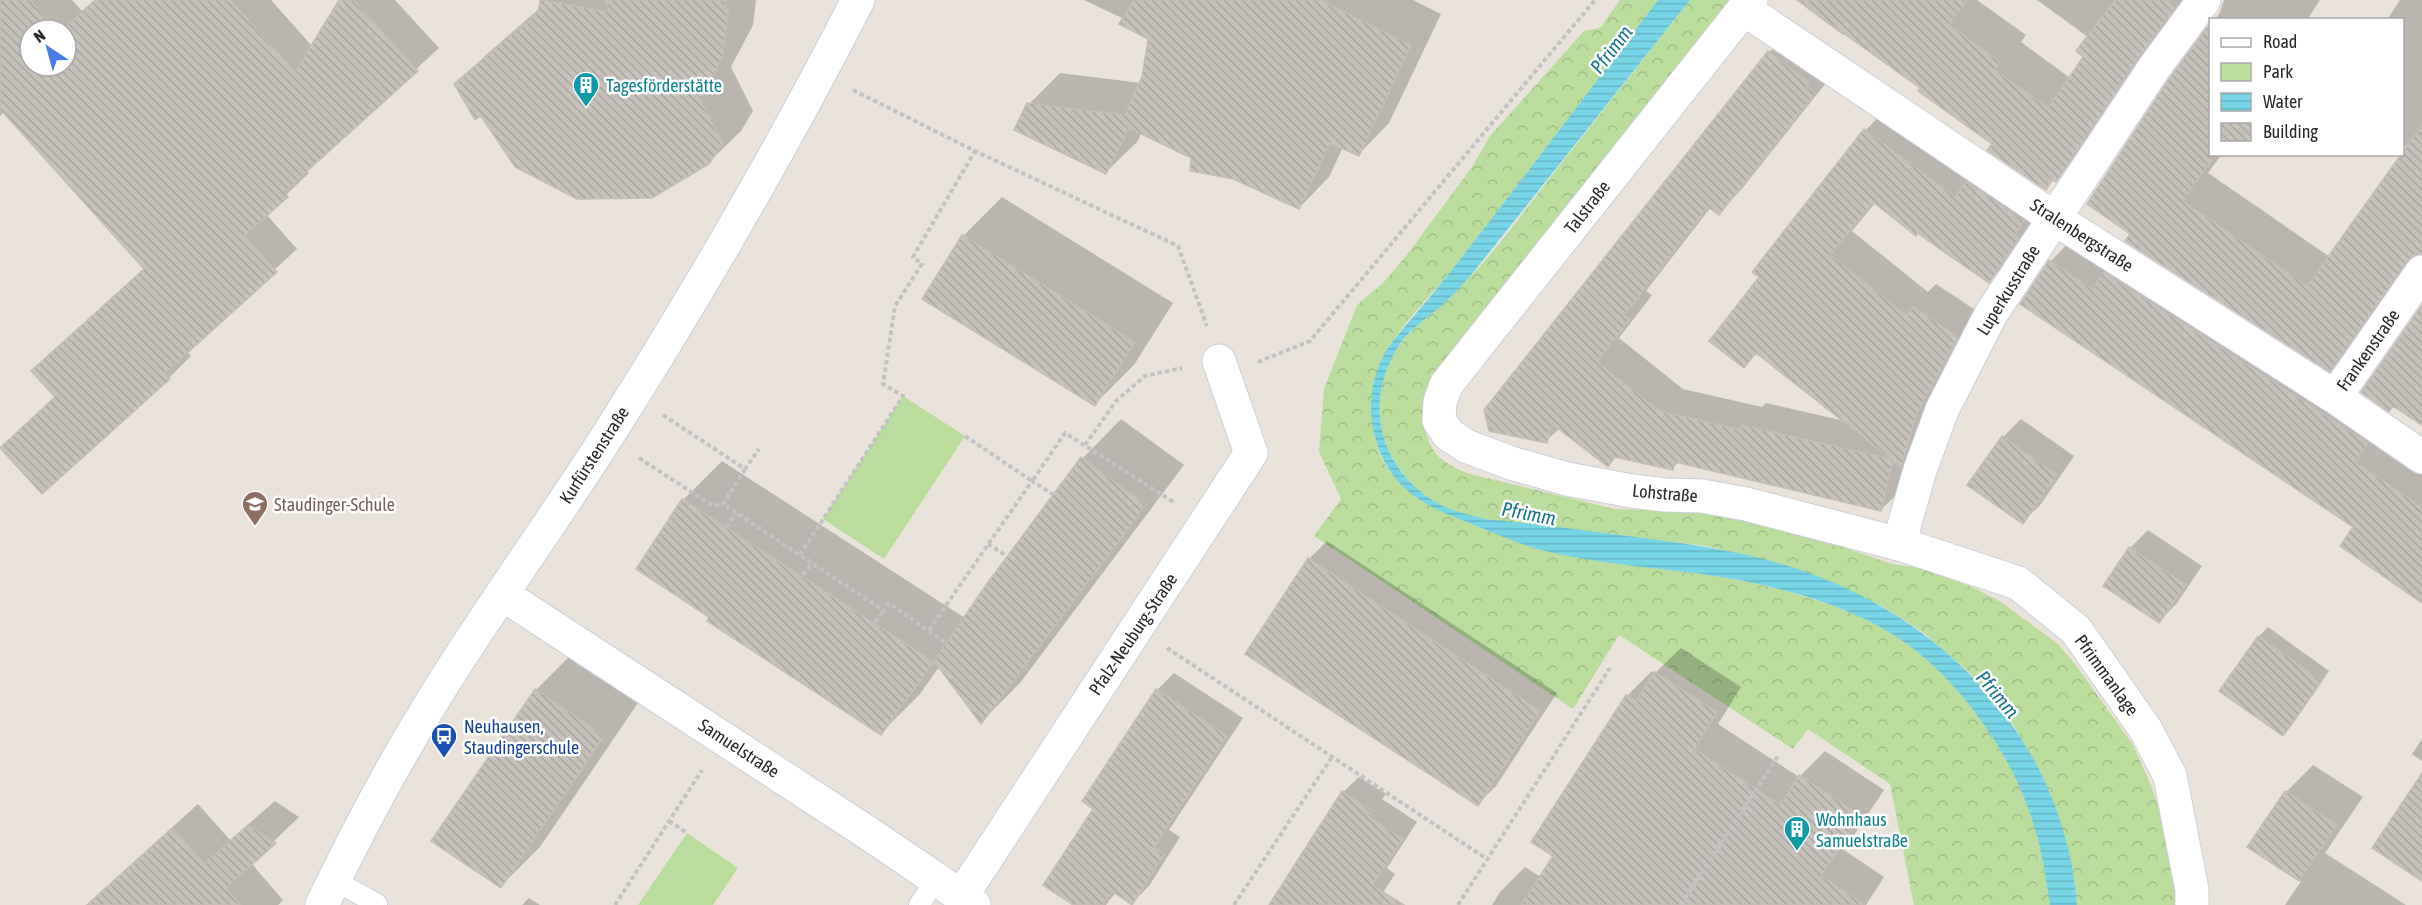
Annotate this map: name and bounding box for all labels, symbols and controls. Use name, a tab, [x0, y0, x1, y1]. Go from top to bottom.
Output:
north arrow	[18, 18, 78, 78]
legend	[2209, 18, 2404, 156]
water label: Pfrimm	[1585, 20, 1637, 78]
text: N	[30, 26, 48, 46]
text: Road	[2263, 31, 2297, 52]
text: Park	[2263, 61, 2293, 82]
building icon: Tagesförderstätte	[571, 70, 601, 108]
place label: Tagesförderstätte	[606, 75, 722, 96]
text: Water	[2263, 91, 2303, 112]
text: Building	[2263, 121, 2318, 142]
street label: Talstraße	[1560, 176, 1614, 238]
street label: Stralenbergstraße	[2027, 194, 2137, 276]
street label: Luperkusstraße	[1972, 241, 2044, 339]
street label: Frankenstraße	[2332, 305, 2404, 395]
street label: Kurfürstenstraße	[555, 403, 633, 507]
street label: Lohstraße	[1631, 480, 1699, 506]
school or university icon: Staudinger-Schule	[240, 489, 270, 527]
place label: Staudinger-Schule	[274, 494, 395, 515]
water label: Pfrimm	[1500, 496, 1558, 530]
street label: Pfalz-Neuburg-Straße	[1085, 569, 1181, 699]
street label: Pfrimmanlage	[2071, 630, 2143, 720]
water label: Pfrimm	[1972, 666, 2024, 722]
street label: Samuelstraße	[695, 714, 783, 782]
place label: Neuhausen, Staudingerschule	[464, 716, 579, 758]
bus stop icon: Neuhausen, Staudingerschule	[429, 721, 459, 759]
place label: Wohnhaus Samuelstraße	[1816, 809, 1908, 851]
building icon: Wohnhaus Samuelstraße	[1782, 814, 1812, 852]

